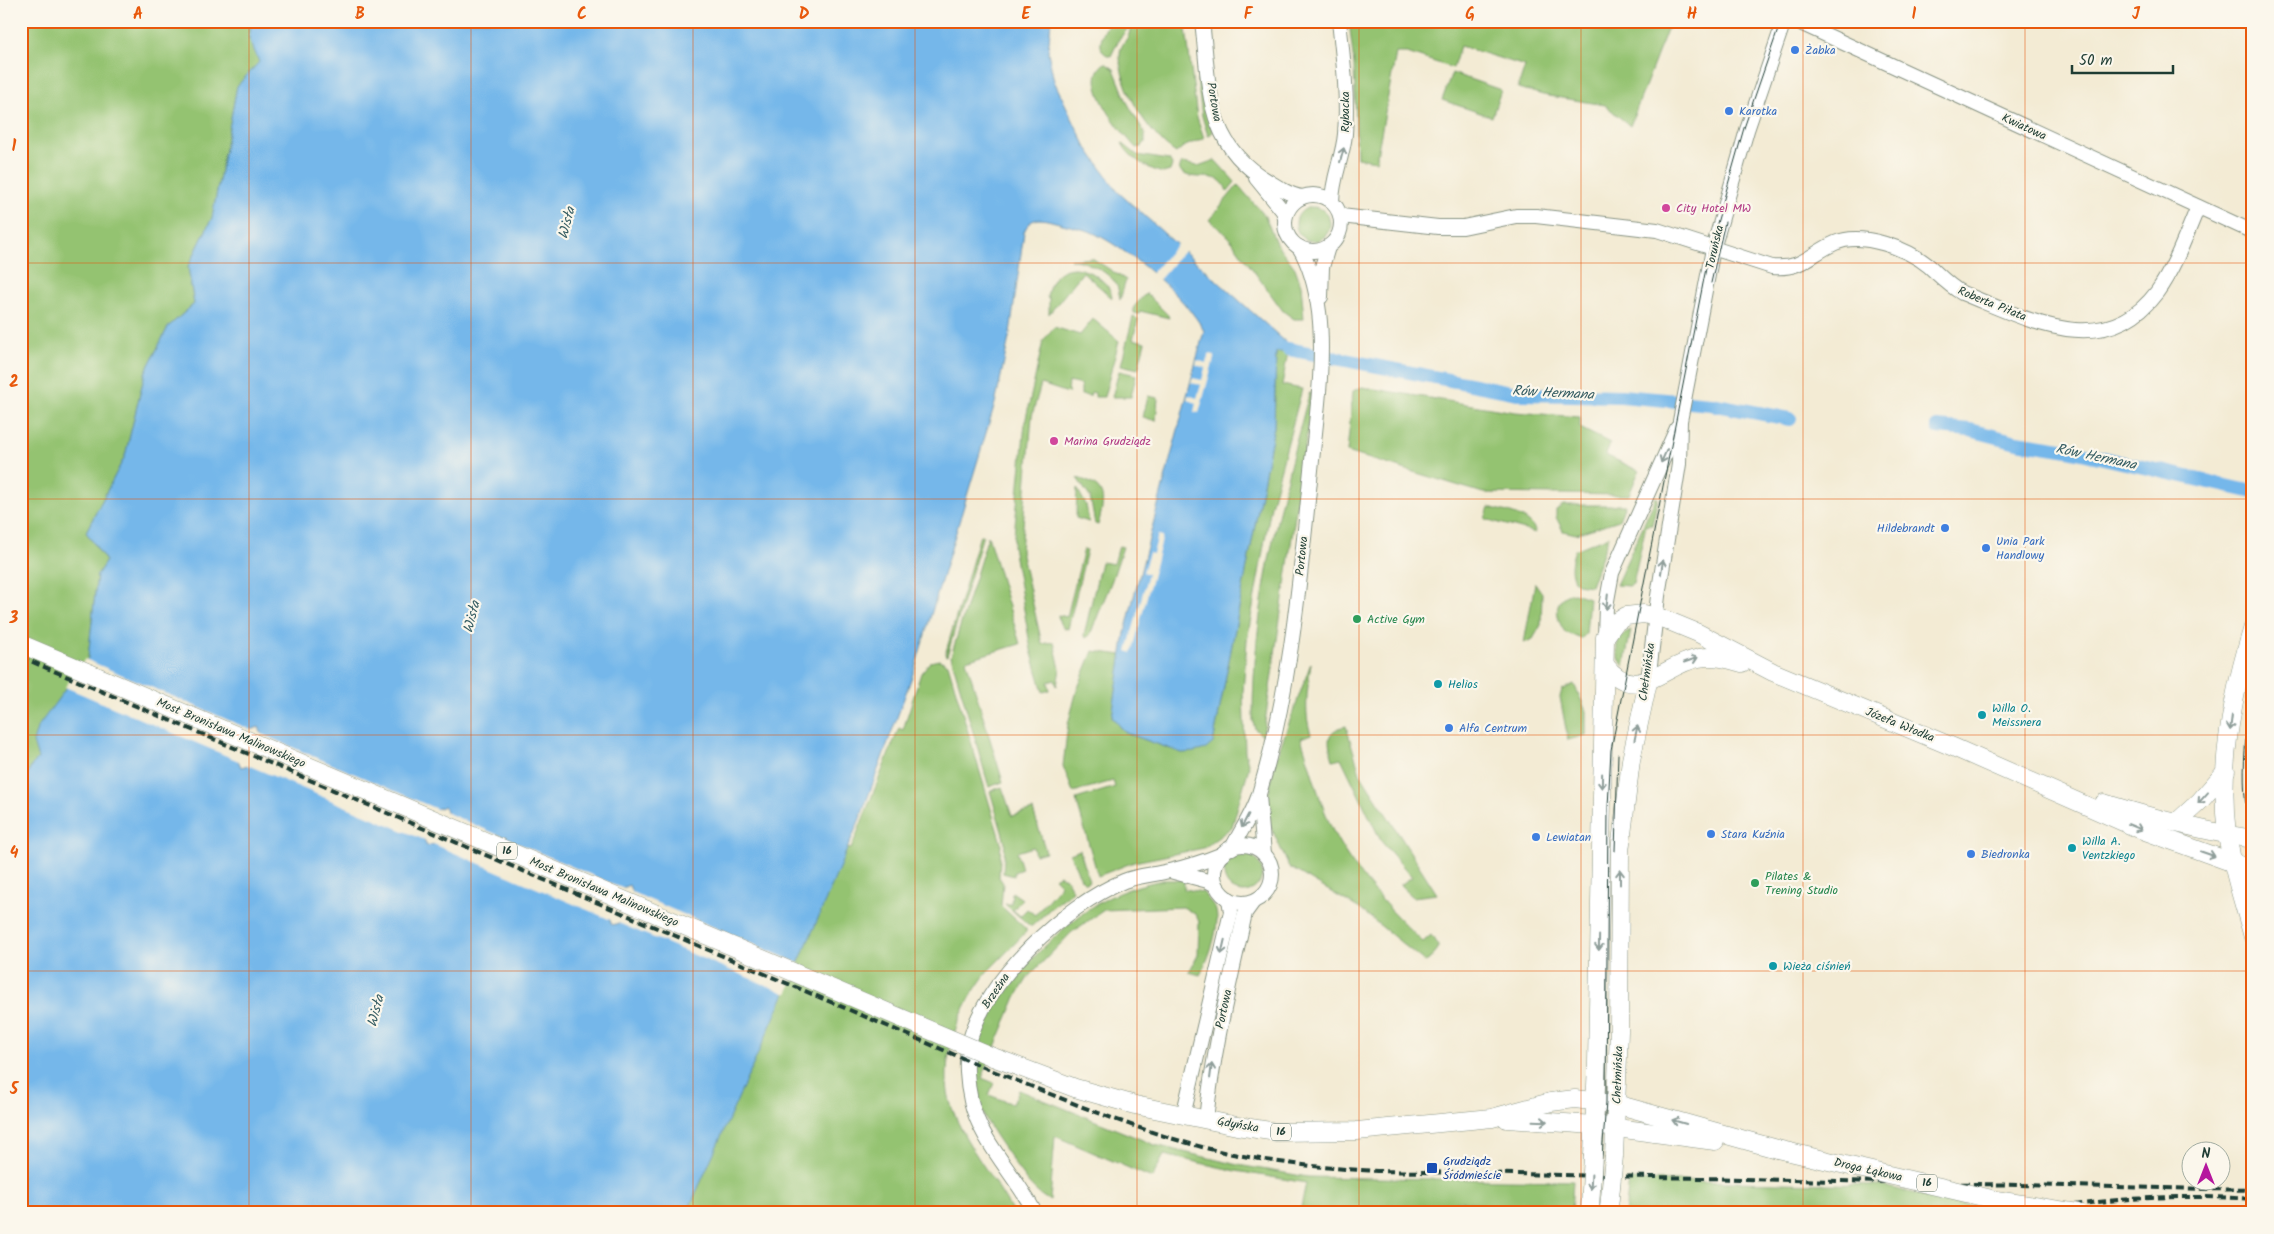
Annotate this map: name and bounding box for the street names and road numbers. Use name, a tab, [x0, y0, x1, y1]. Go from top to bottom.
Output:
street label: Portowa	[1201, 81, 1227, 124]
street label: Rybacka	[1336, 91, 1355, 133]
street label: Kwiatowa	[1998, 108, 2050, 146]
street label: Toruńska	[1701, 223, 1729, 271]
street label: Roberta Piłata	[1955, 282, 2030, 327]
street label: Portowa	[1290, 535, 1314, 577]
street label: Chełmińska	[1634, 641, 1661, 702]
street label: Most Bronisława Malinowskiego	[154, 693, 308, 773]
street label: Józefa Włodka	[1863, 703, 1938, 748]
road number: 16	[497, 842, 517, 859]
street label: Most Bronisława Malinowskiego	[527, 852, 681, 932]
street label: Brzeźna	[977, 969, 1015, 1013]
street label: Portowa	[1211, 987, 1237, 1030]
street label: Chełmińska	[1607, 1045, 1629, 1105]
street label: Gdyńska	[1216, 1112, 1261, 1138]
road number: 16	[1271, 1124, 1291, 1140]
street label: Droga Łąkowa	[1832, 1153, 1905, 1187]
road number: 16	[1917, 1174, 1937, 1192]

